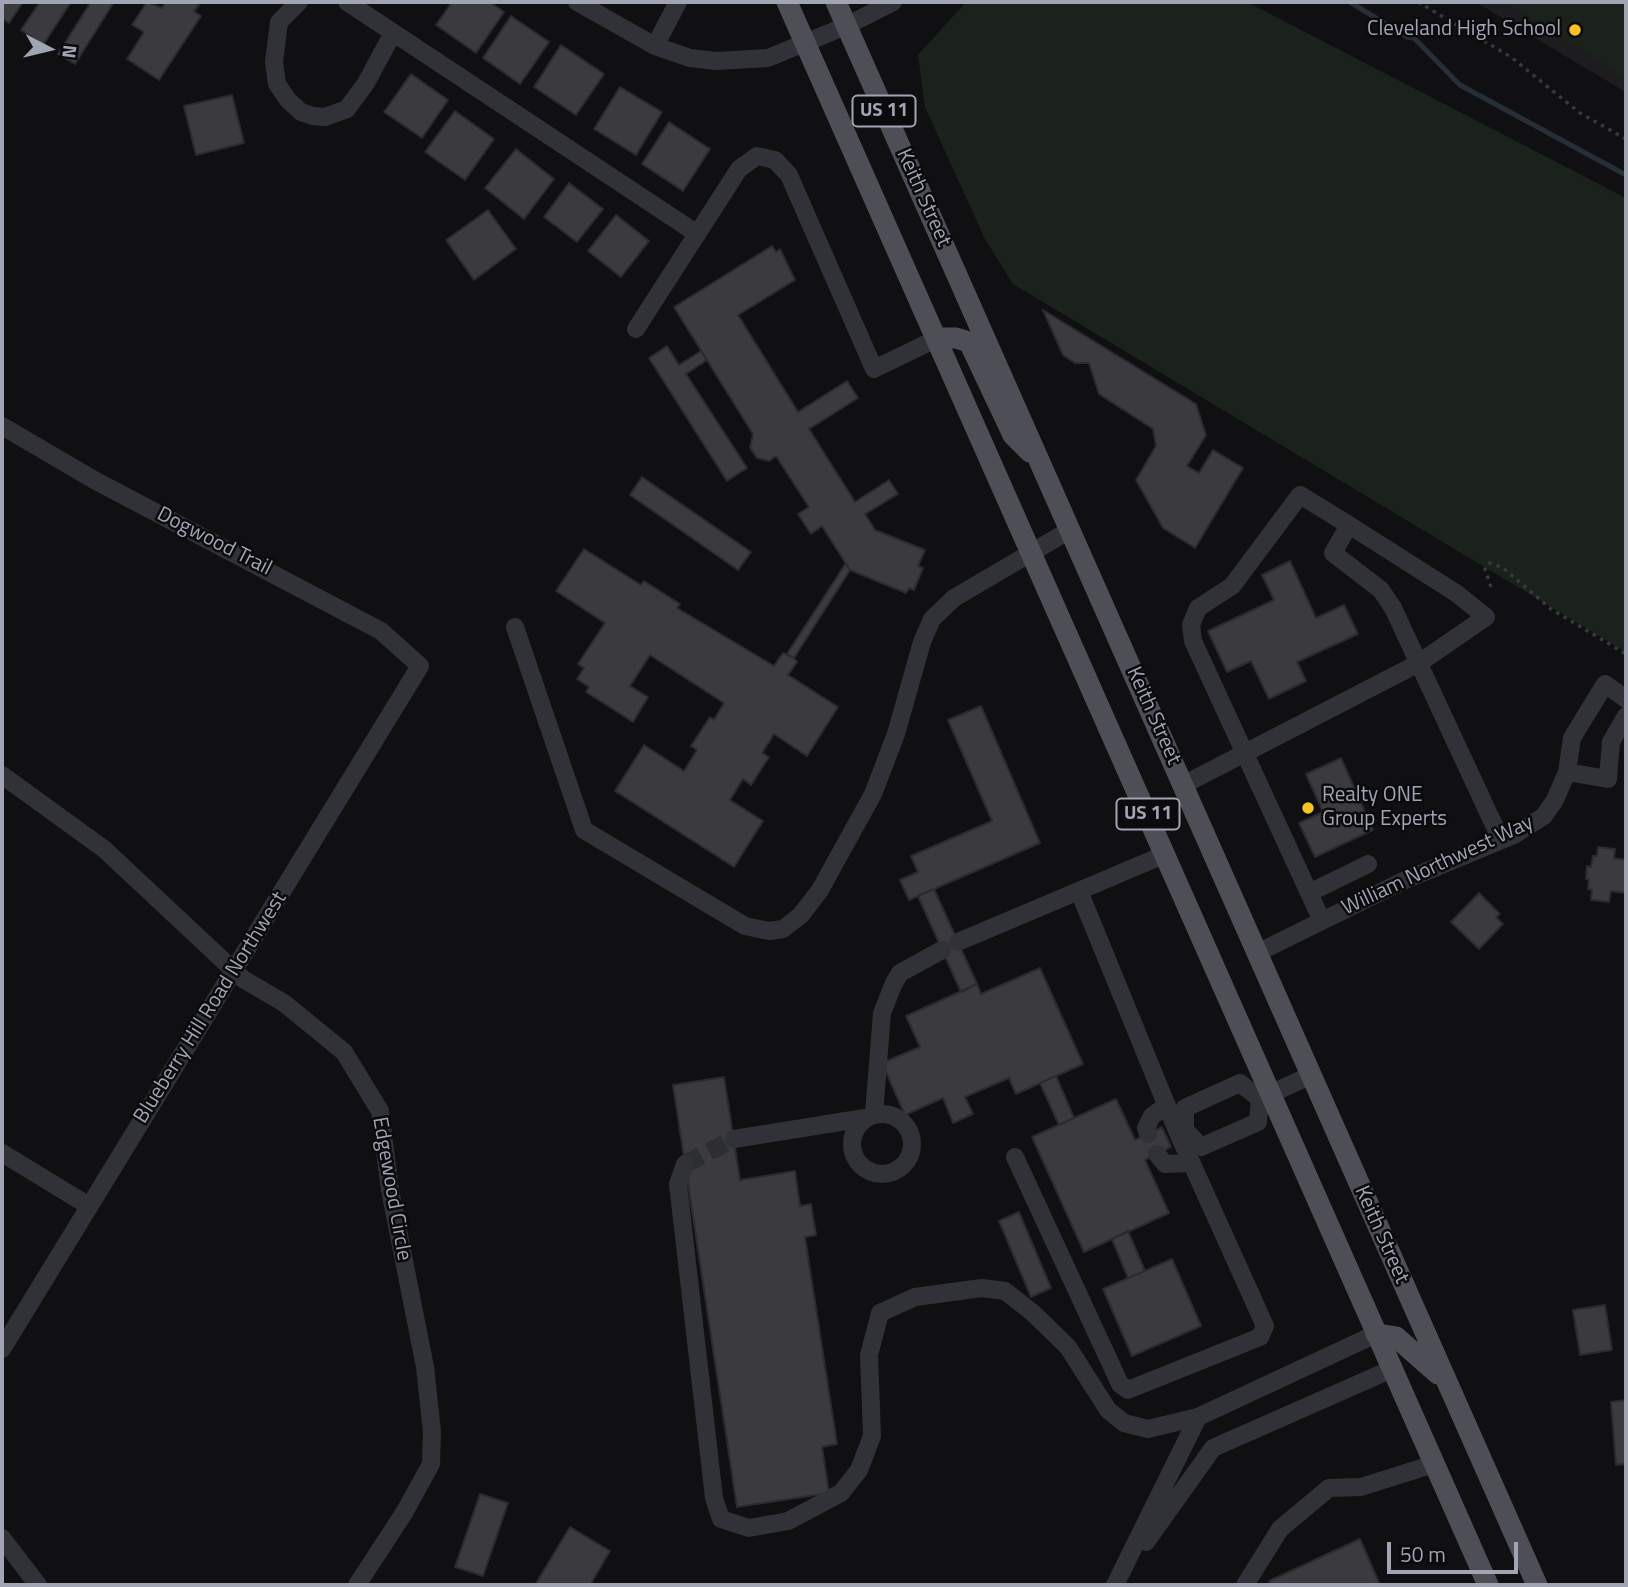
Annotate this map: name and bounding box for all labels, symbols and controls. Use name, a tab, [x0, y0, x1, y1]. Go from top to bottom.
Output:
north arrow	[14, 14, 84, 84]
place label: Cleveland High School	[1367, 17, 1561, 43]
marker: Cleveland High School	[1567, 22, 1583, 38]
text: N	[55, 43, 86, 60]
road number: US 11	[852, 96, 916, 127]
street label: Keith Street	[890, 145, 956, 251]
street label: Dogwood Trail	[152, 502, 276, 582]
street label: Keith Street	[1120, 663, 1186, 769]
place label: Realty ONE Group Experts	[1322, 783, 1447, 833]
road number: US 11	[1116, 799, 1180, 830]
marker: Realty ONE Group Experts	[1300, 800, 1316, 816]
street label: William Northwest Way	[1338, 811, 1538, 921]
street label: Blueberry Hill Road Northwest	[129, 888, 293, 1128]
street label: Edgewood Circle	[366, 1115, 416, 1263]
street label: Keith Street	[1348, 1182, 1414, 1288]
scale bar	[1390, 1528, 1521, 1572]
text: 50 m	[1400, 1538, 1446, 1570]

